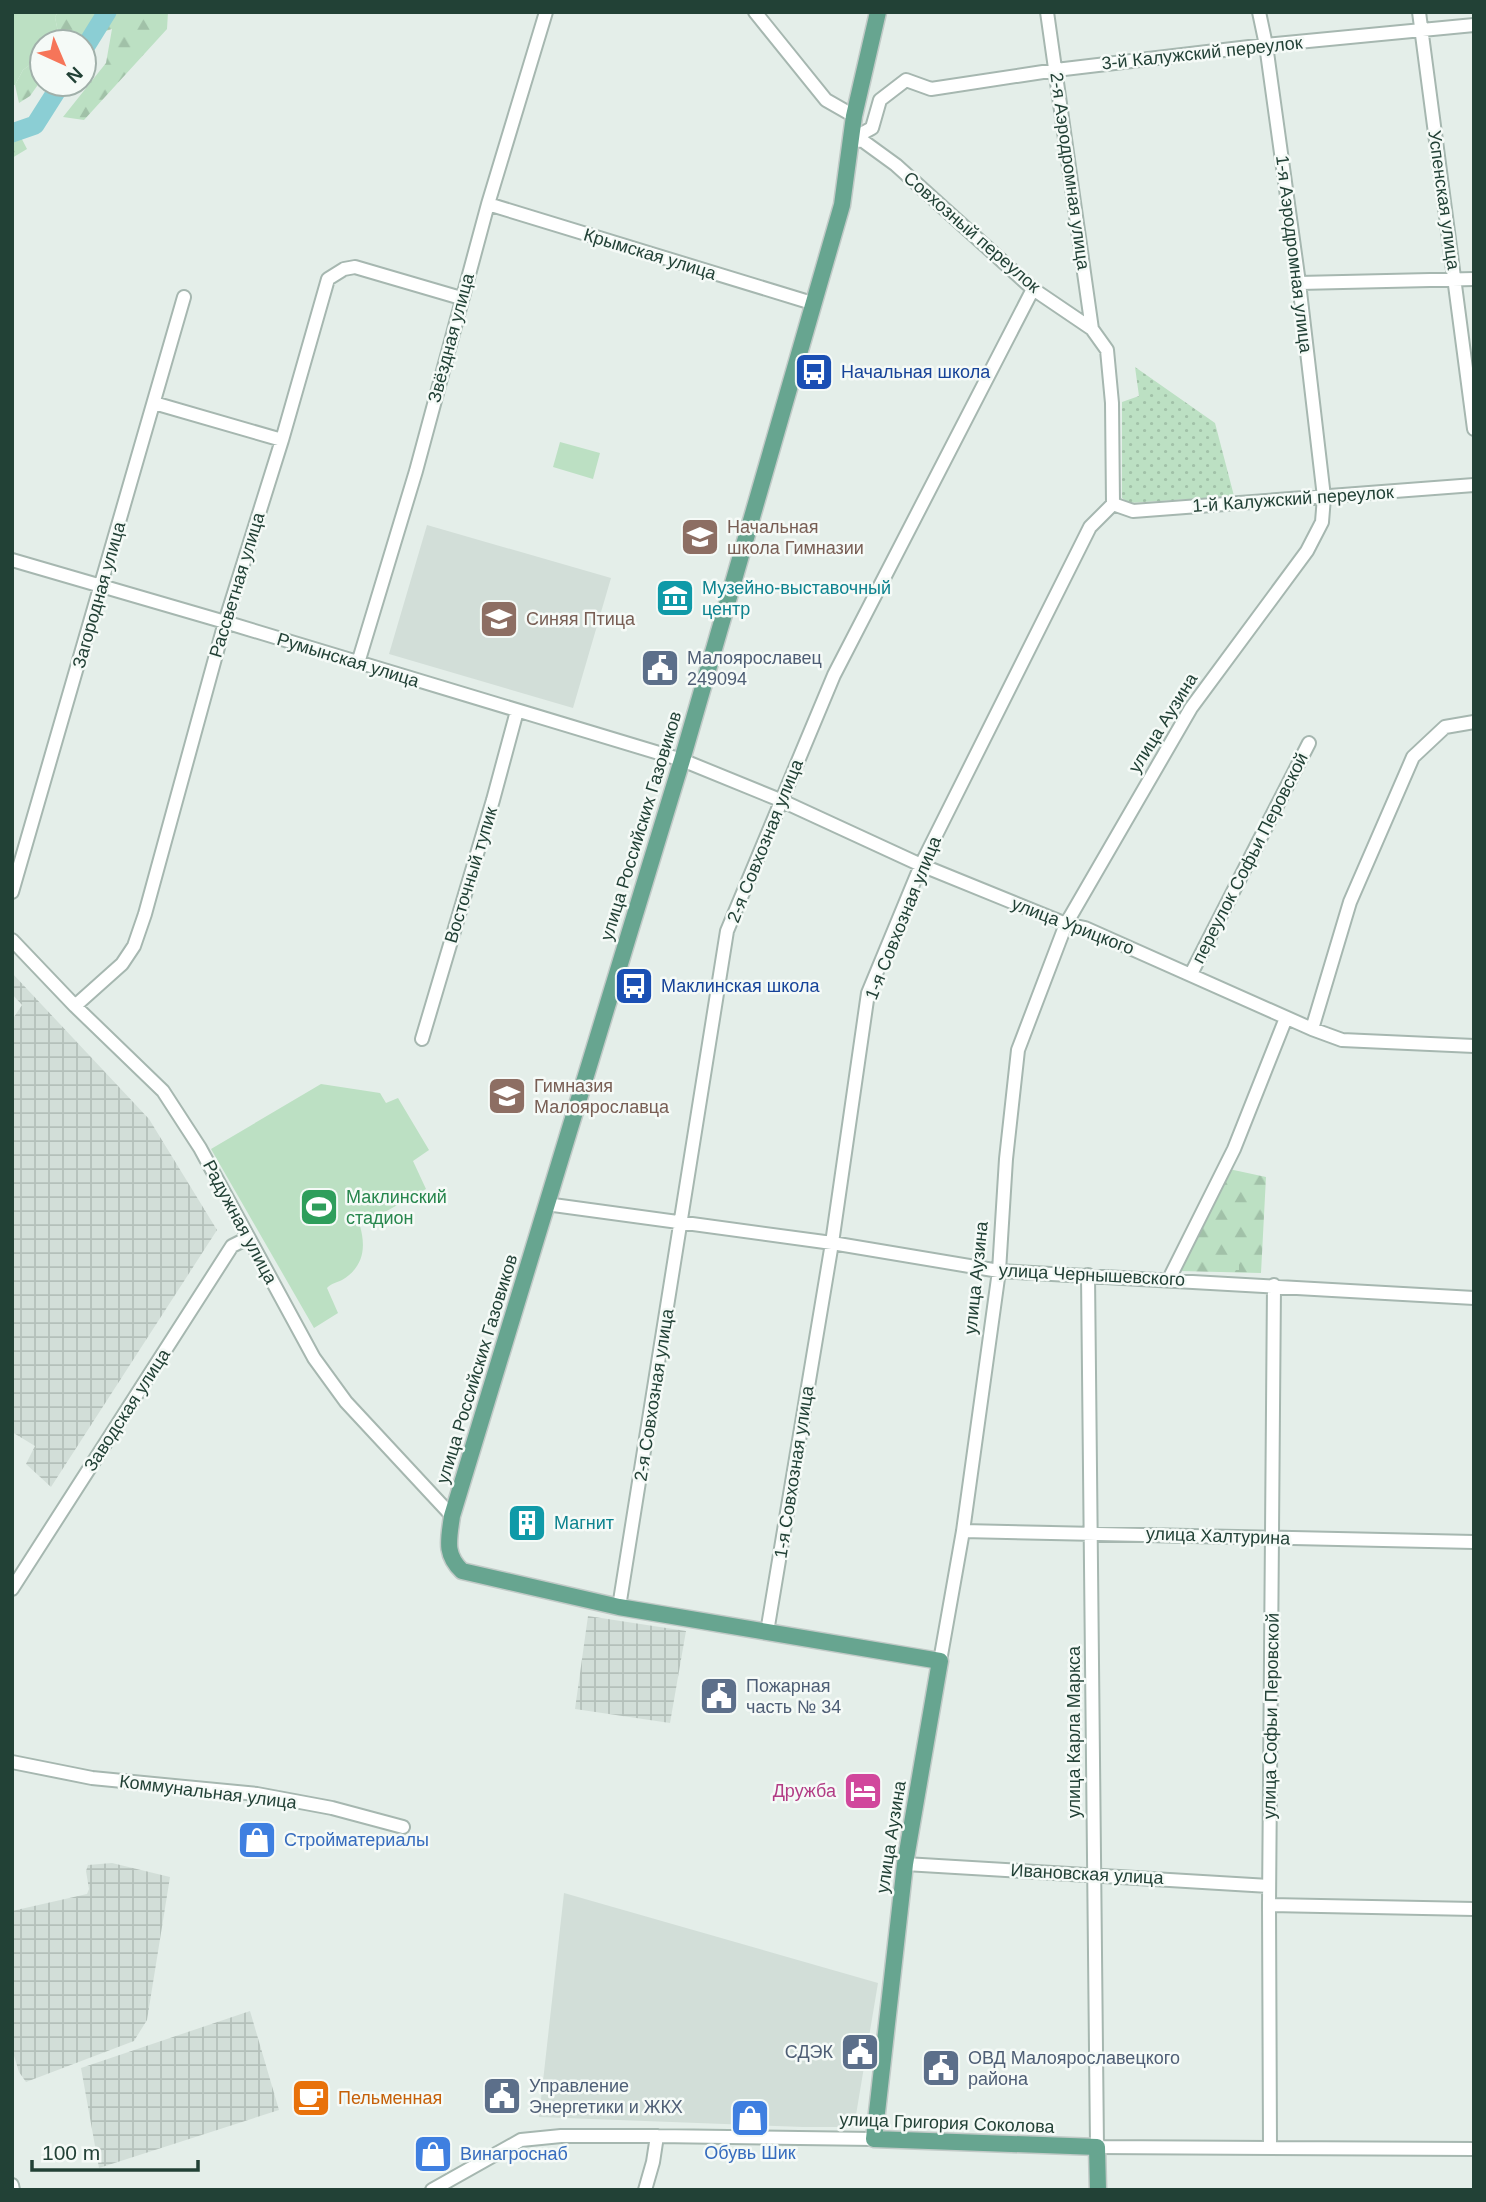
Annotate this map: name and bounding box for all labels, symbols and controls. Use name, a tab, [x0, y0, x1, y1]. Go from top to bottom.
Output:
north arrow	[28, 28, 98, 98]
street label: 3-й Калужский переулок	[1100, 32, 1304, 74]
text: N	[62, 63, 87, 87]
street label: 2-я Аэродромная улица	[1046, 71, 1094, 272]
street label: Успенская улица	[1424, 129, 1464, 272]
street label: 1-я Аэродромная улица	[1272, 154, 1316, 355]
street label: Совхозный переулок	[900, 167, 1044, 297]
street label: Крымская улица	[581, 224, 720, 284]
street label: Звёздная улица	[424, 270, 478, 405]
bus stop icon: Начальная школа	[793, 351, 835, 393]
place label: Начальная школа	[841, 362, 991, 382]
street label: 1-й Калужский переулок	[1192, 482, 1395, 516]
street label: Рассветная улица	[205, 509, 269, 660]
school or university icon: Начальная школа Гимназии	[679, 516, 721, 558]
place label: Начальная школа Гимназии	[727, 517, 864, 558]
street label: Загородная улица	[69, 519, 130, 671]
museum icon: Музейно-выставочный центр	[654, 577, 696, 619]
place label: Музейно-выставочный центр	[702, 578, 891, 619]
school or university icon: Синяя Птица	[478, 598, 520, 640]
place label: Синяя Птица	[526, 609, 636, 629]
street label: Румынская улица	[275, 629, 422, 691]
public building icon: Малоярославец 249094	[639, 647, 681, 689]
place label: Малоярославец 249094	[687, 648, 822, 689]
street label: улица Аузина	[1124, 669, 1202, 776]
street label: улица Российских Газовиков	[597, 709, 685, 943]
street label: переулок Софьи Перовской	[1188, 749, 1312, 967]
street label: 2-я Совхозная улица	[723, 756, 807, 926]
street label: Восточный тупик	[441, 804, 501, 945]
street label: 1-я Совхозная улица	[861, 833, 945, 1003]
street label: улица Урицкого	[1009, 893, 1137, 959]
bus stop icon: Маклинская школа	[613, 965, 655, 1007]
place label: Маклинская школа	[661, 976, 820, 996]
school or university icon: Гимназия Малоярославца	[486, 1075, 528, 1117]
place label: Гимназия Малоярославца	[534, 1076, 670, 1117]
street label: Радужная улица	[199, 1157, 282, 1288]
sports icon: Маклинский стадион	[298, 1186, 340, 1228]
place label: Маклинский стадион	[346, 1187, 447, 1228]
street label: улица Аузина	[960, 1220, 992, 1336]
street label: улица Российских Газовиков	[433, 1252, 521, 1486]
street label: улица Чернышевского	[998, 1260, 1186, 1290]
street label: 2-я Совхозная улица	[630, 1306, 678, 1483]
street label: Заводская улица	[80, 1344, 175, 1475]
street label: 1-я Совхозная улица	[770, 1383, 818, 1560]
building icon: Магнит	[506, 1502, 548, 1544]
place label: Магнит	[554, 1513, 614, 1533]
street label: улица Халтурина	[1146, 1523, 1291, 1549]
street label: улица Софьи Перовской	[1259, 1613, 1283, 1819]
street label: улица Карла Маркса	[1064, 1645, 1084, 1818]
public building icon: Пожарная часть № 34	[698, 1675, 740, 1717]
place label: Пожарная часть № 34	[746, 1676, 841, 1717]
hotel icon: Дружба	[842, 1770, 884, 1812]
street label: Коммунальная улица	[118, 1771, 299, 1813]
street label: улица Аузина	[872, 1778, 910, 1895]
place label: Дружба	[773, 1781, 837, 1801]
shop icon: Стройматериалы	[236, 1819, 278, 1861]
place label: Стройматериалы	[284, 1830, 429, 1850]
street label: Ивановская улица	[1010, 1860, 1165, 1888]
public building icon: СДЭК	[839, 2031, 881, 2073]
place label: СДЭК	[785, 2042, 834, 2062]
public building icon: ОВД Малоярославецкого района	[920, 2047, 962, 2089]
place label: ОВД Малоярославецкого района	[968, 2048, 1180, 2089]
public building icon: Управление Энергетики и ЖКХ	[481, 2075, 523, 2117]
place label: Управление Энергетики и ЖКХ	[529, 2076, 683, 2117]
cafe icon: Пельменная	[290, 2077, 332, 2119]
place label: Пельменная	[338, 2088, 442, 2108]
shop icon: Обувь Шик	[729, 2097, 771, 2139]
street label: улица Григория Соколова	[839, 2109, 1056, 2137]
scale bar	[32, 2128, 198, 2172]
shop icon: Винагроснаб	[412, 2133, 454, 2175]
text: 100 m	[42, 2141, 100, 2164]
place label: Обувь Шик	[704, 2143, 796, 2163]
place label: Винагроснаб	[460, 2144, 568, 2164]

